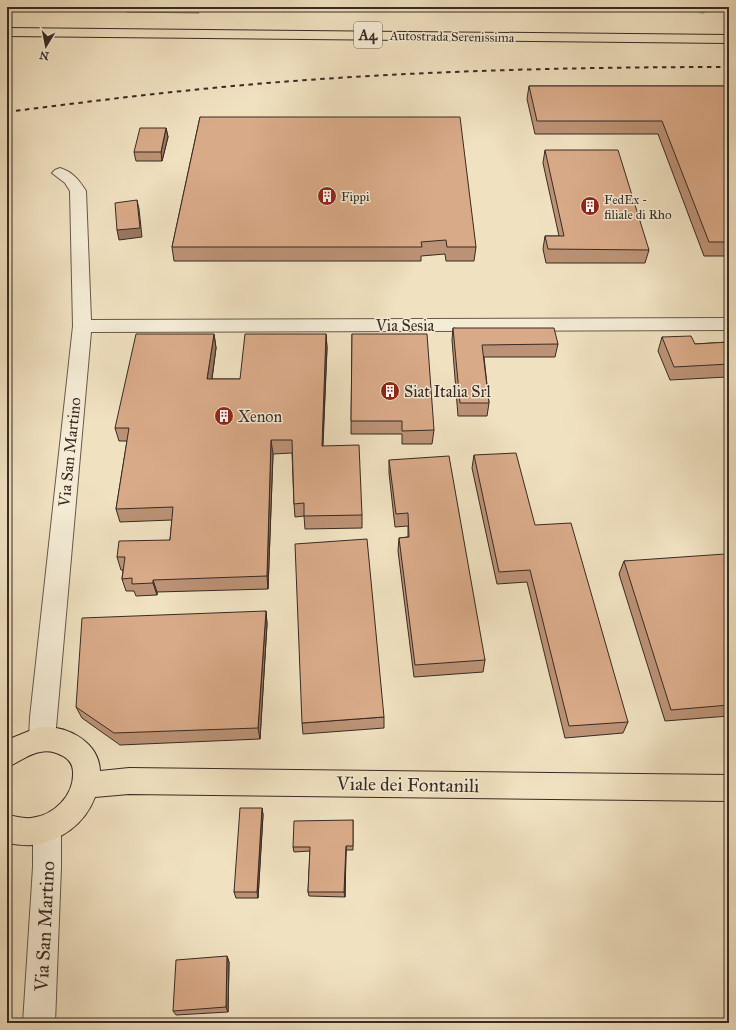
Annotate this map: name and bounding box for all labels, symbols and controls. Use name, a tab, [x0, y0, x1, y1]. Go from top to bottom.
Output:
road number: A4	[354, 22, 382, 48]
north arrow	[26, 26, 66, 66]
street label: Autostrada Serenissima	[389, 28, 515, 46]
text: N	[38, 48, 50, 63]
building icon: Fippi	[316, 185, 338, 207]
place label: Fippi	[341, 189, 370, 205]
place label: FedEx - filiale di Rho	[604, 192, 672, 223]
building icon: FedEx - filiale di Rho	[579, 195, 601, 217]
street label: Via Sesia	[375, 316, 435, 335]
building icon: Siat Italia Srl	[379, 380, 401, 402]
place label: Siat Italia Srl	[404, 382, 491, 401]
street label: Via San Martino	[54, 396, 85, 509]
building icon: Xenon	[213, 405, 235, 427]
place label: Xenon	[238, 407, 283, 426]
street label: Viale dei Fontanili	[335, 772, 480, 797]
street label: Via San Martino	[30, 860, 59, 993]

